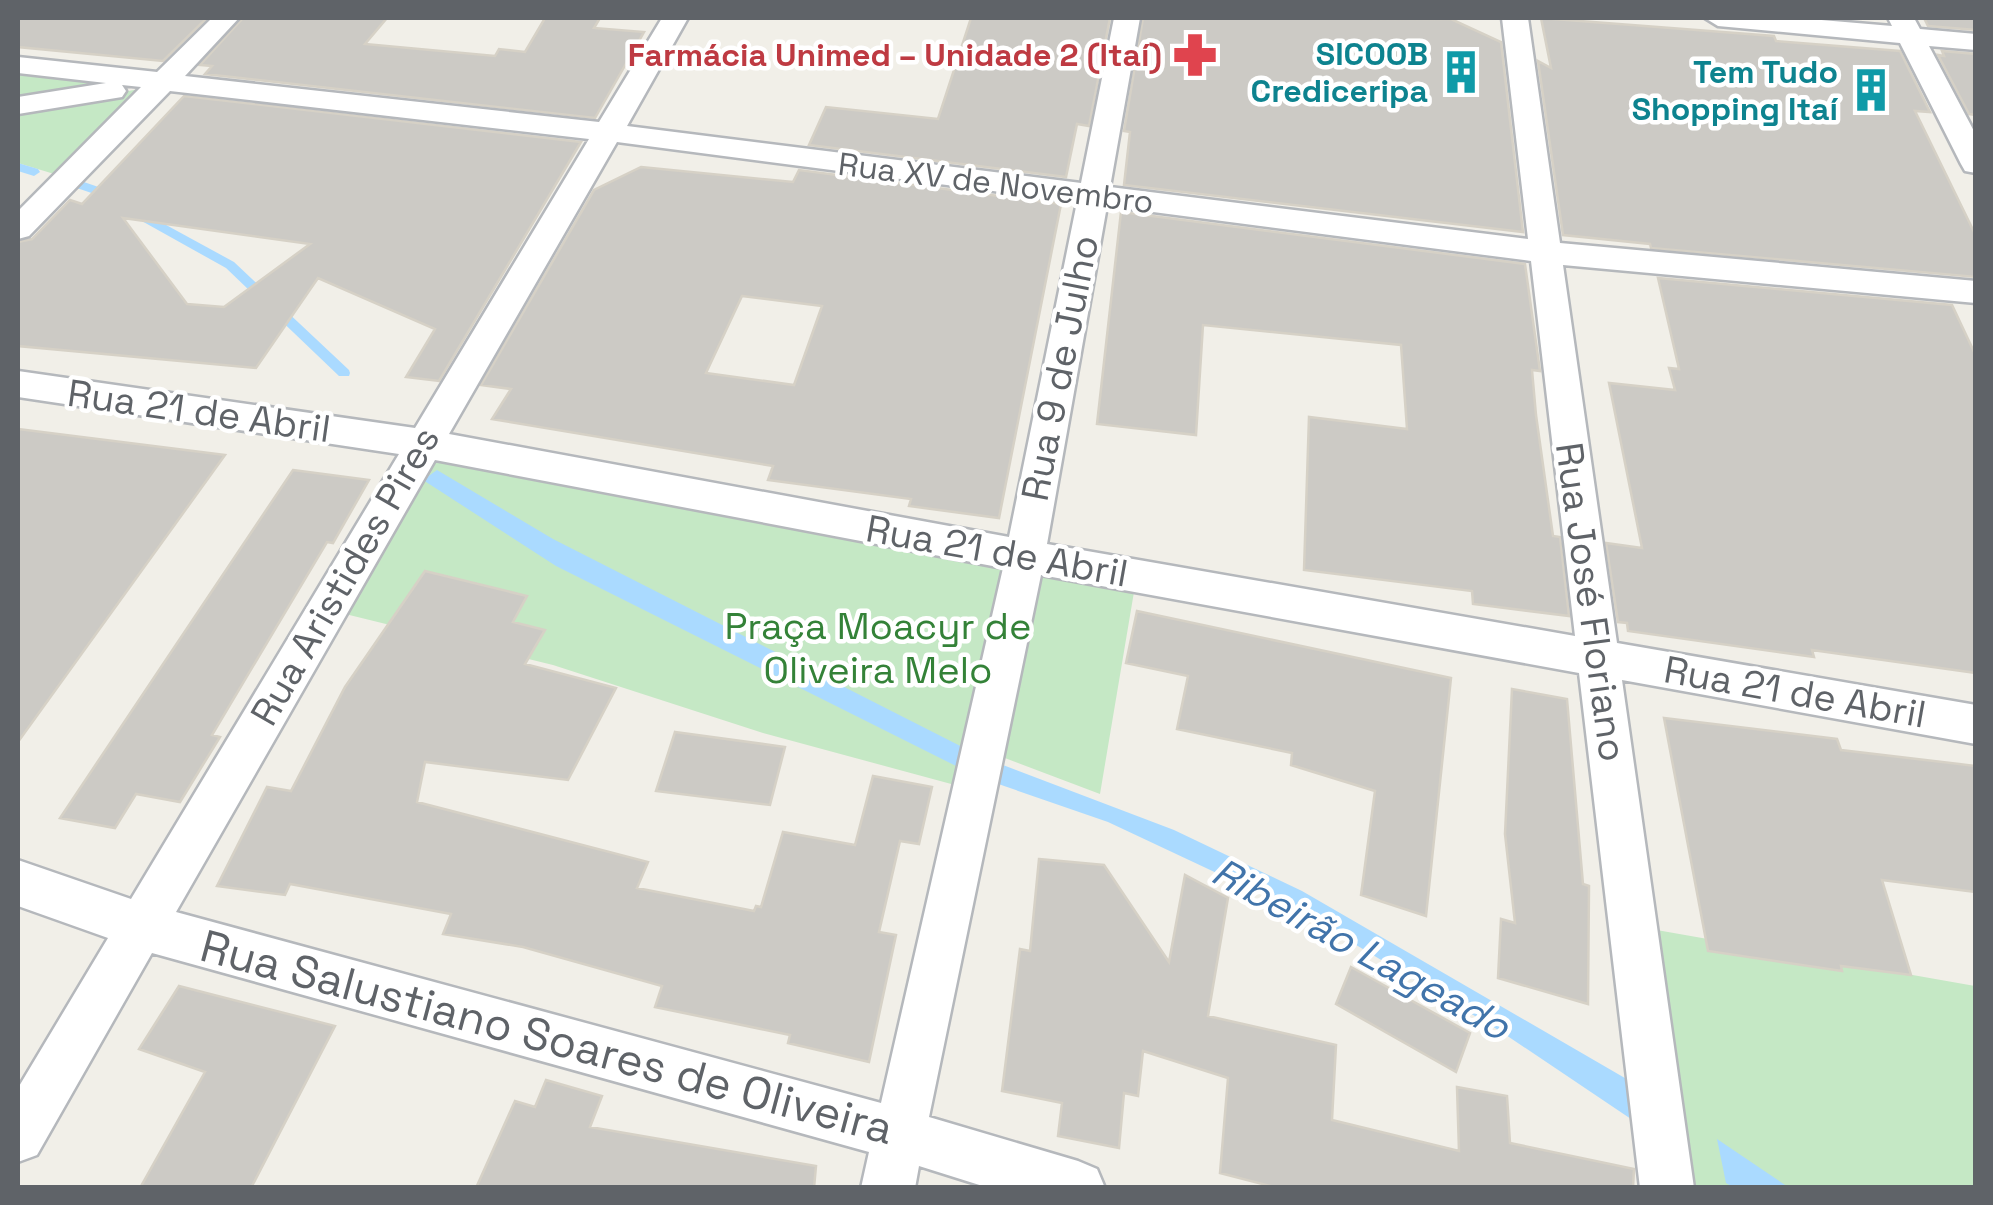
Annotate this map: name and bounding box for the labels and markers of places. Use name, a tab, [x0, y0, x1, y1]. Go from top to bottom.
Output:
pharmacy icon: Farmácia Unimed – Unidade 2 (Itaí)	[1171, 31, 1219, 79]
place label: SICOOB Crediceripa	[1251, 34, 1428, 111]
place label: Farmácia Unimed – Unidade 2 (Itaí)	[628, 35, 1162, 75]
building icon: SICOOB Crediceripa	[1437, 48, 1485, 96]
place label: Tem Tudo Shopping Itaí	[1632, 52, 1838, 129]
building icon: Tem Tudo Shopping Itaí	[1847, 66, 1895, 114]

